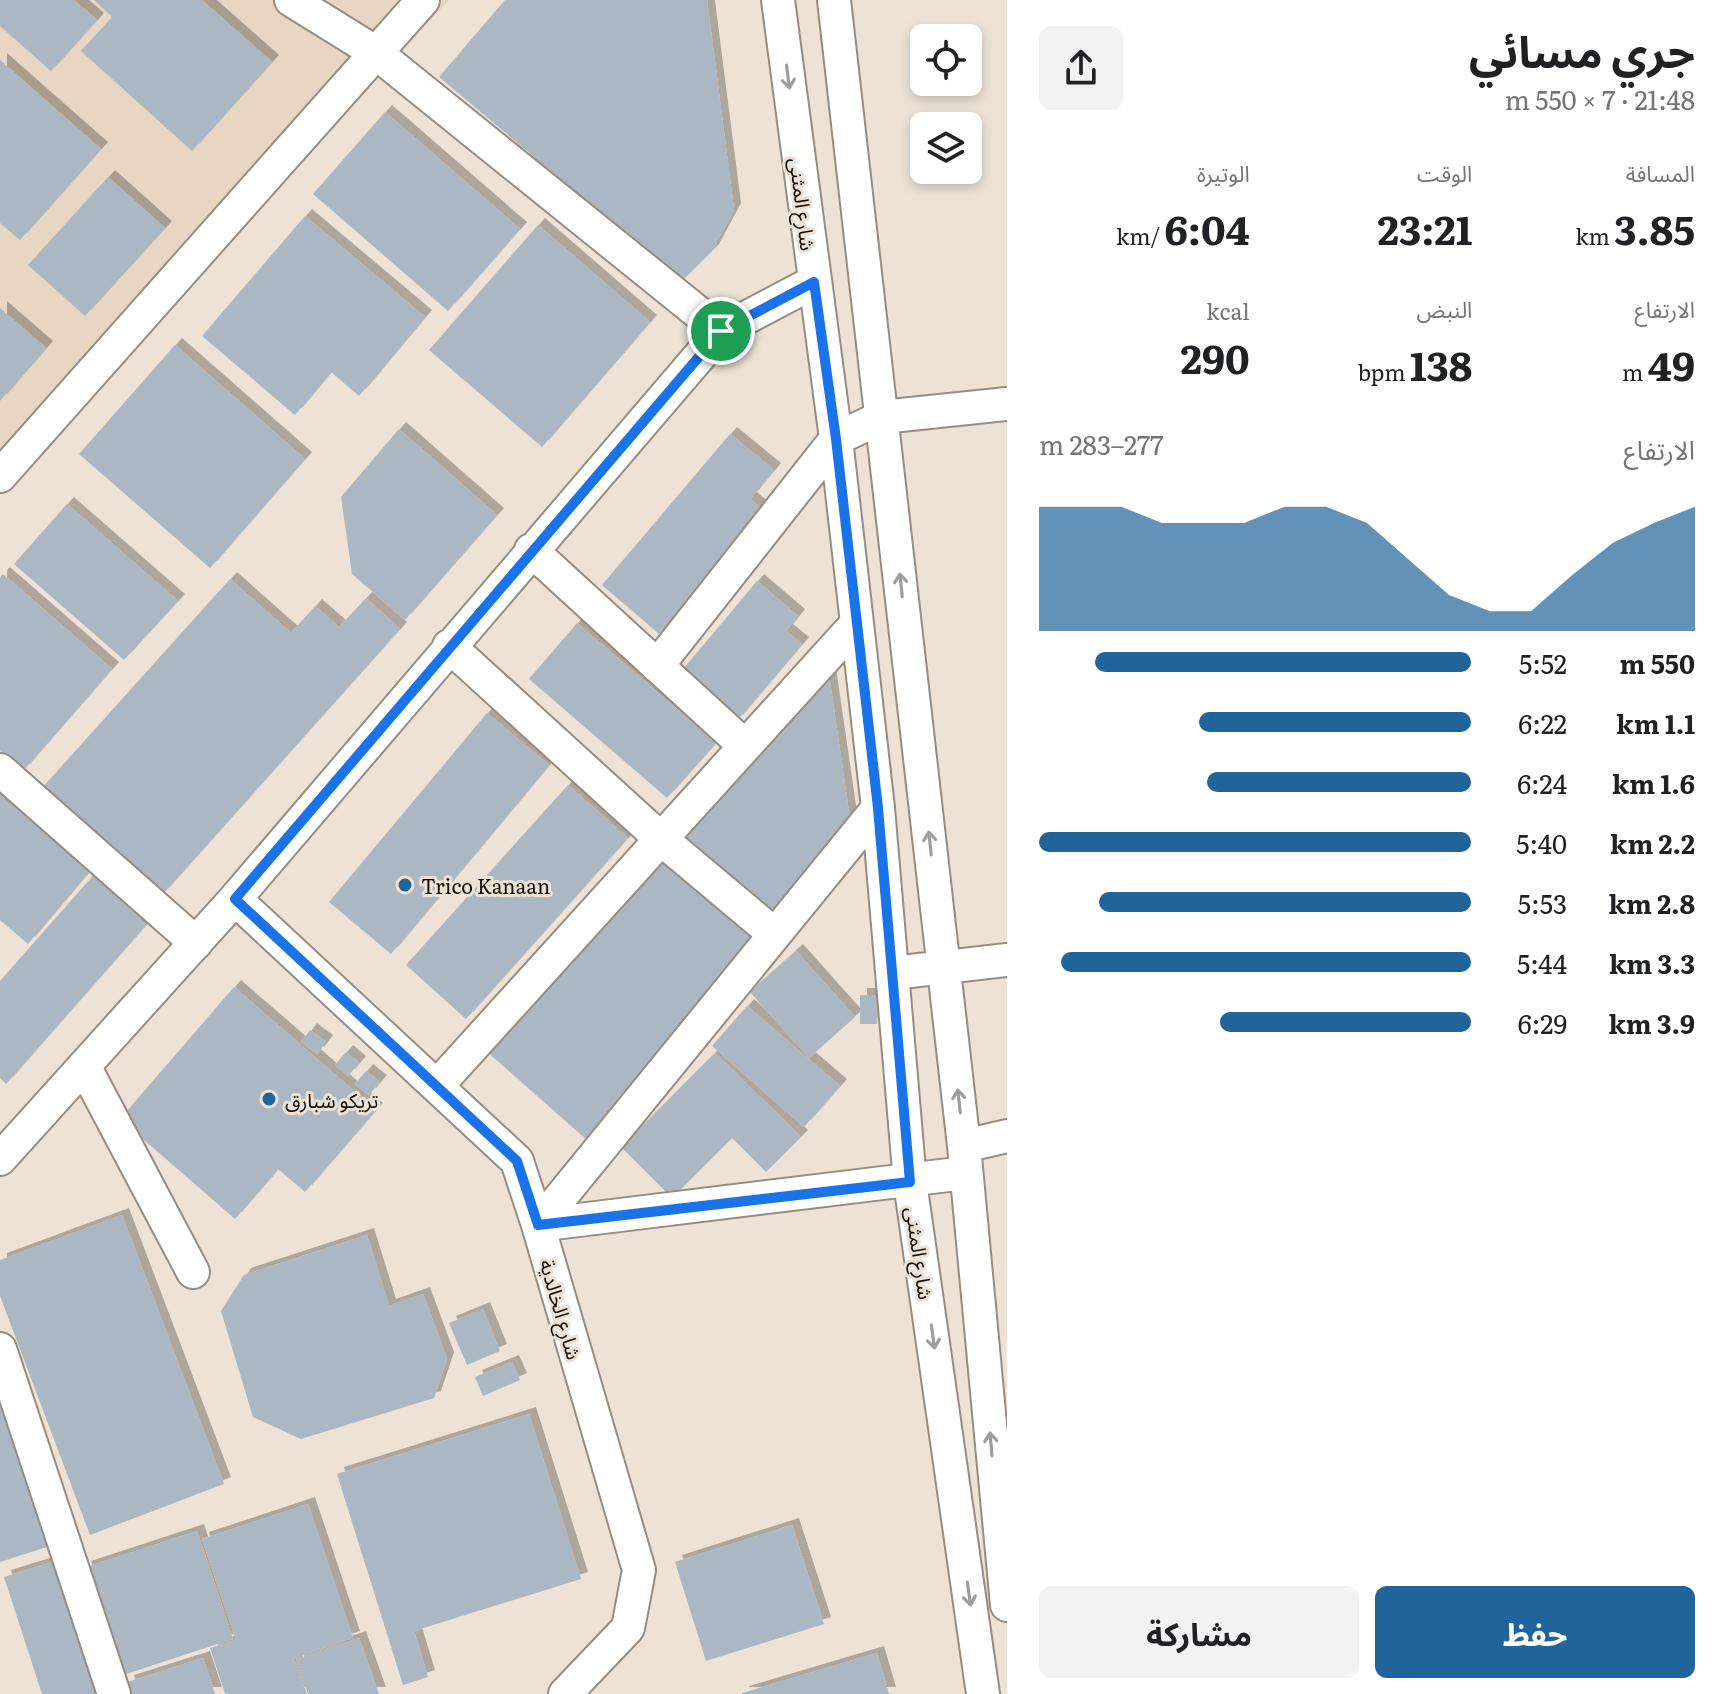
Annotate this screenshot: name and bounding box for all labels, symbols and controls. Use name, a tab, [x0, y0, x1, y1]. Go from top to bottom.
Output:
text: جري مسائي	[1469, 16, 1695, 82]
map controls	[910, 24, 982, 184]
button: locate	[910, 24, 982, 96]
button: share	[1039, 26, 1123, 110]
one-way arrow	[781, 64, 796, 89]
text: 21:48 · 7 × 550 m	[1505, 79, 1695, 118]
button: layers	[910, 112, 982, 184]
street label: شارع المثنى	[781, 156, 825, 252]
text: الوتيرة	[1197, 156, 1250, 189]
text: الوقت	[1417, 156, 1472, 189]
text: المسافة	[1626, 156, 1695, 189]
text: 6:04	[1164, 198, 1250, 257]
text: 23:21	[1378, 198, 1472, 257]
text: 3.85	[1614, 198, 1695, 257]
text: /km	[1116, 219, 1164, 252]
text: km	[1575, 219, 1614, 252]
text: النبض	[1417, 292, 1472, 325]
text: الارتفاع	[1635, 292, 1695, 325]
text: kcal	[1206, 294, 1250, 327]
pin	[687, 297, 755, 365]
icon: arrive	[699, 309, 743, 353]
text: 290	[1181, 327, 1250, 386]
text: 138	[1410, 334, 1472, 393]
text: 49	[1648, 334, 1695, 393]
text: bpm	[1358, 355, 1410, 388]
text: m	[1622, 355, 1648, 388]
text: 277–283 m	[1039, 424, 1163, 463]
text: الارتفاع	[1624, 429, 1695, 468]
one-way arrow	[893, 572, 908, 598]
text: 5:52	[1519, 643, 1567, 682]
text: 550 m	[1620, 643, 1695, 682]
text: 6:22	[1518, 703, 1567, 742]
text: 1.1 km	[1616, 703, 1695, 742]
text: 6:24	[1517, 763, 1567, 802]
text: 1.6 km	[1612, 763, 1695, 802]
text: 5:40	[1516, 823, 1567, 862]
text: 2.2 km	[1610, 823, 1695, 862]
one-way arrow	[922, 831, 937, 856]
place label: Trico Kanaan	[421, 870, 550, 900]
marker: Trico Kanaan	[396, 876, 414, 894]
text: 5:53	[1518, 883, 1567, 922]
text: 2.8 km	[1609, 883, 1695, 922]
text: 5:44	[1517, 943, 1567, 982]
text: 3.3 km	[1609, 943, 1695, 982]
text: 6:29	[1518, 1003, 1567, 1042]
text: 3.9 km	[1608, 1003, 1695, 1042]
place label: تريكو شبارق	[285, 1084, 379, 1114]
one-way arrow	[951, 1089, 966, 1114]
marker: تريكو شبارق	[260, 1090, 278, 1108]
street label: شارع المثنى	[898, 1205, 942, 1302]
street label: شارع الخالدية	[531, 1255, 591, 1363]
one-way arrow	[926, 1324, 941, 1349]
one-way arrow	[983, 1431, 998, 1458]
one-way arrow	[962, 1581, 977, 1606]
button: مشاركة	[1039, 1586, 1359, 1678]
button: حفظ	[1375, 1586, 1695, 1678]

